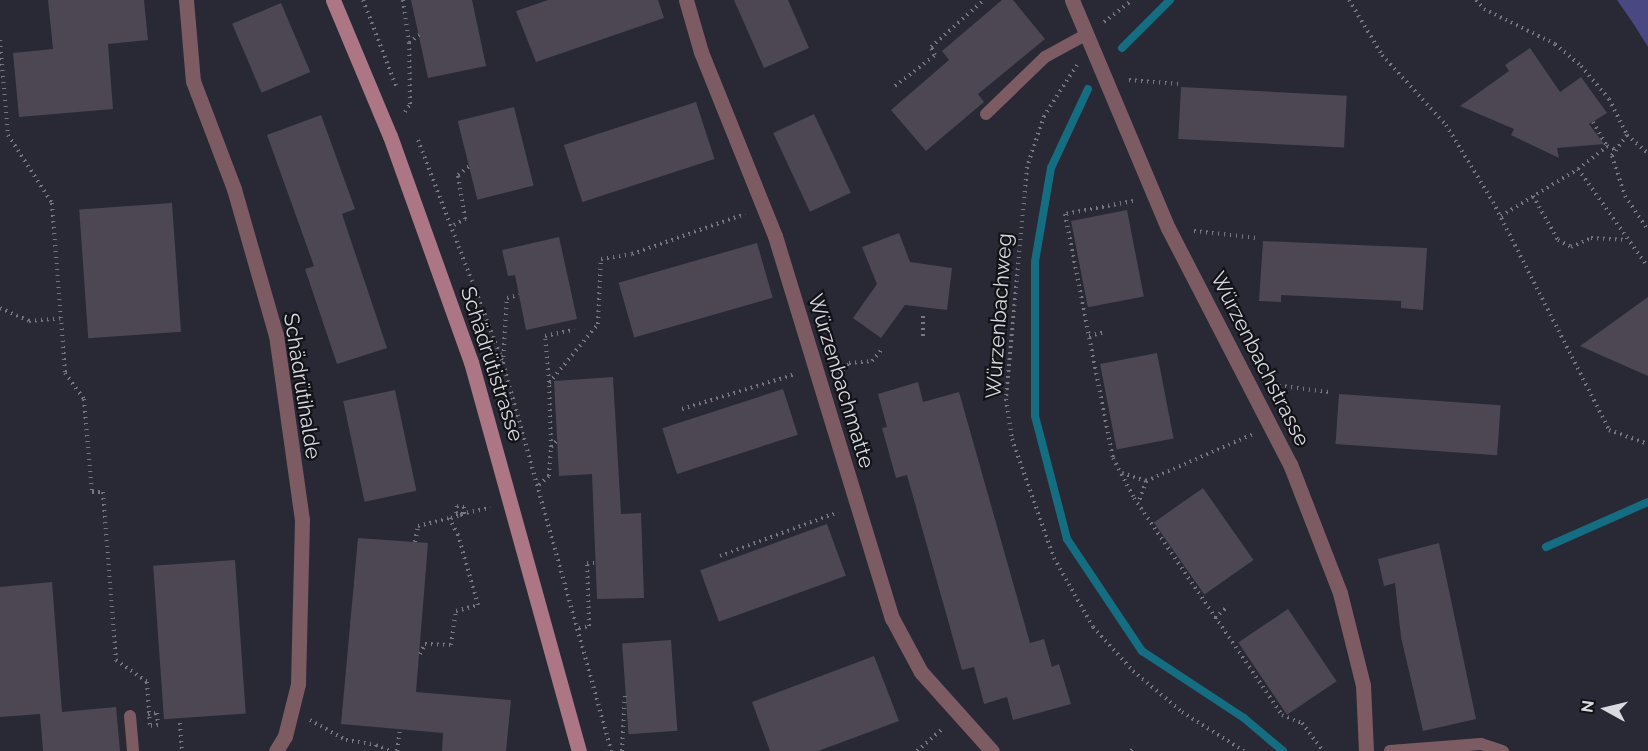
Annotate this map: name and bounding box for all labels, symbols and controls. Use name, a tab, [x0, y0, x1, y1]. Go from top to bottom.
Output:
street label: Würzenbachweg	[981, 233, 1017, 399]
street label: Würzenbachstrasse	[1205, 268, 1315, 450]
street label: Schädrütistrasse	[455, 284, 529, 444]
street label: Würzenbachmatte	[803, 291, 879, 471]
street label: Schädrütihalde	[278, 311, 326, 461]
north arrow	[1576, 679, 1636, 739]
text: N	[1577, 699, 1598, 714]

